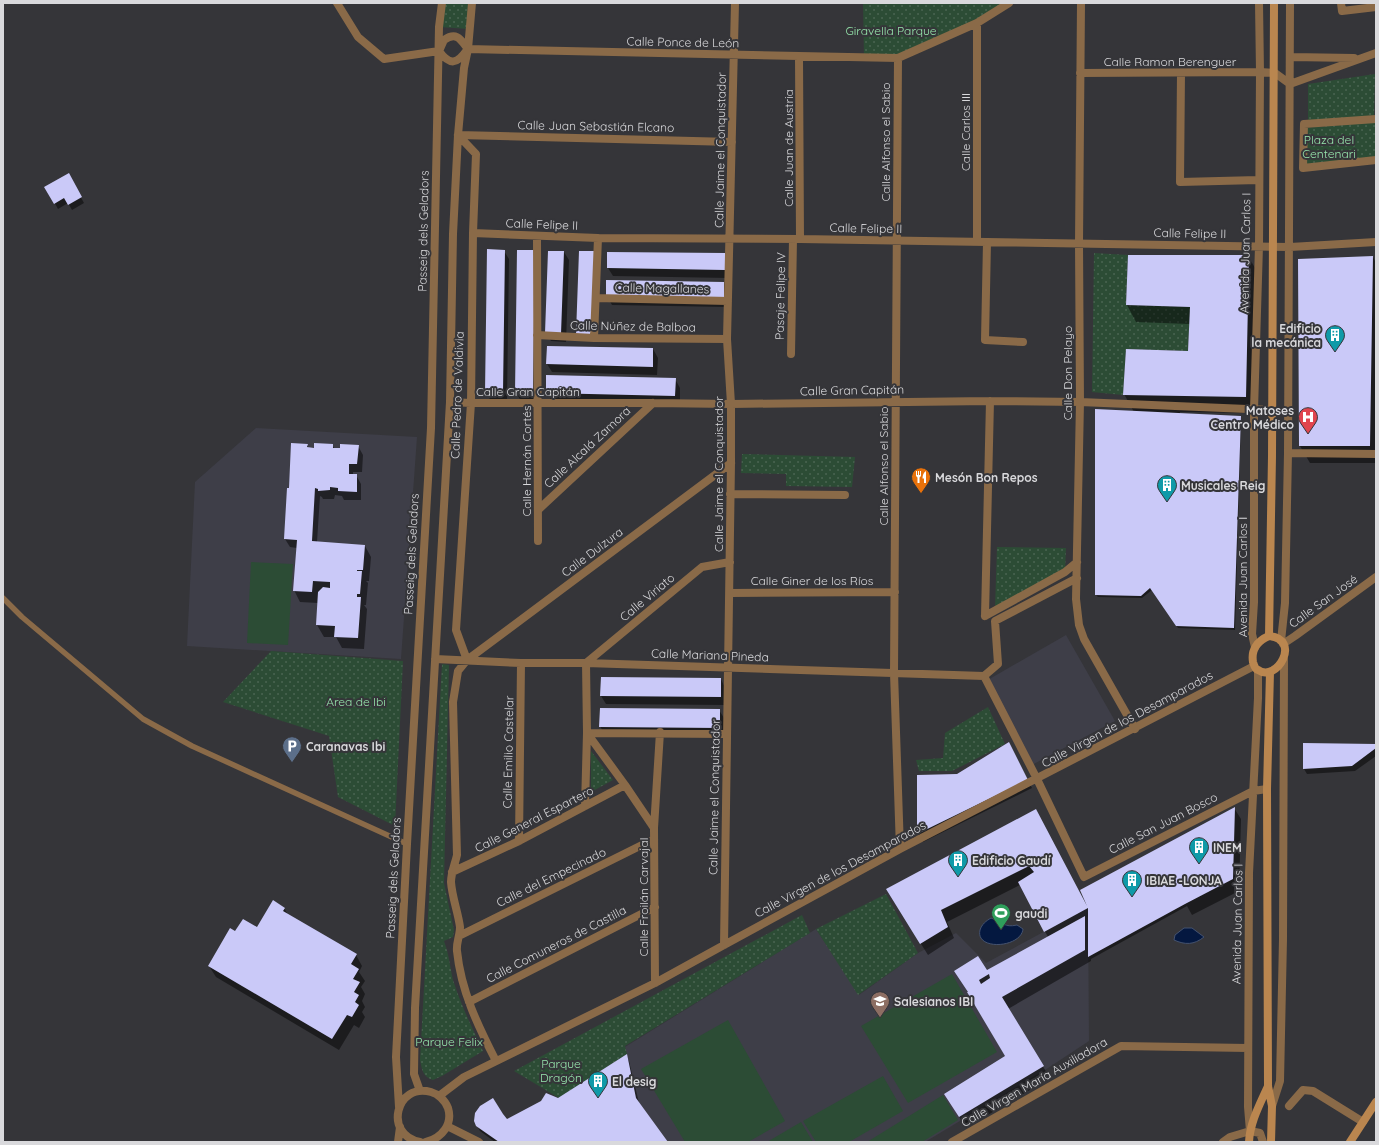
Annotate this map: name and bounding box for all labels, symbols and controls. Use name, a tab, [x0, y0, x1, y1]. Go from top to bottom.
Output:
park label: Giravella Parque	[845, 23, 937, 38]
street label: Calle Ponce de León	[627, 34, 739, 50]
street label: Calle Ramon Berenguer	[1104, 54, 1237, 69]
street label: Calle Jaime el Conquistador	[711, 72, 729, 228]
street label: Calle Alfonso el Sabio	[878, 82, 893, 202]
street label: Calle Juan de Austria	[781, 89, 796, 207]
street label: Calle Carlos III	[958, 93, 973, 171]
street label: Calle Juan Sebastián Elcano	[518, 117, 674, 135]
park label: Plaza del Centenari	[1302, 132, 1356, 161]
street label: Passeig dels Geladors	[414, 170, 432, 292]
street label: Avenida Juan Carlos I	[1236, 193, 1254, 313]
street label: Calle Felipe II	[505, 215, 579, 233]
street label: Calle Felipe II	[830, 220, 902, 236]
street label: Calle Felipe II	[1154, 225, 1226, 241]
street label: Pasaje Felipe IV	[772, 252, 788, 340]
street label: Calle Magallanes	[615, 280, 710, 296]
street label: Calle Núñez de Balboa	[570, 317, 696, 335]
place label: Edificio la mecánica	[1251, 321, 1322, 350]
building icon: Edificio la mecánica	[1324, 324, 1346, 352]
street label: Calle Don Pelayo	[1060, 326, 1075, 420]
street label: Calle Pedro de Valdivia	[447, 331, 467, 459]
street label: Calle Gran Capitán	[800, 382, 904, 398]
street label: Calle Gran Capitán	[476, 384, 580, 399]
street label: Calle Jaime el Conquistador	[711, 396, 726, 552]
street label: Calle Alcalá Zamora	[541, 403, 633, 491]
place label: Matoses Centro Médico	[1211, 403, 1295, 432]
street label: Calle Hernán Cortés	[519, 405, 534, 517]
street label: Calle Alfonso el Sabio	[876, 406, 891, 526]
hospital icon: Matoses Centro Médico	[1297, 406, 1319, 434]
restaurant icon: Mesón Bon Repos	[910, 466, 932, 494]
place label: Mesón Bon Repos	[935, 470, 1038, 485]
building icon: Musicales Reig	[1156, 474, 1178, 502]
place label: Musicales Reig	[1181, 478, 1265, 493]
street label: Passeig dels Geladors	[400, 493, 422, 615]
street label: Avenida Juan Carlos I	[1235, 517, 1250, 637]
street label: Calle Dulzura	[558, 524, 626, 580]
street label: Calle Viriato	[617, 570, 677, 624]
street label: Calle San José	[1286, 571, 1360, 631]
street label: Calle Giner de los Ríos	[751, 573, 874, 588]
street label: Calle Mariana Pineda	[651, 645, 769, 665]
street label: Calle Virgen de los Desamparados	[1039, 667, 1216, 771]
park label: Area de Ibi	[326, 694, 386, 709]
street label: Calle Emilio Castelar	[500, 695, 516, 809]
street label: Calle Jaime el Conquistador	[705, 719, 723, 875]
parking icon: Caranavas Ibi	[281, 735, 303, 763]
place label: Caranavas Ibi	[306, 739, 385, 754]
street label: Calle General Espartero	[472, 783, 596, 855]
street label: Calle San Juan Bosco	[1106, 789, 1220, 857]
street label: Passeig dels Geladors	[382, 817, 404, 939]
street label: Calle Virgen de los Desamparados	[752, 817, 929, 921]
building icon: INEM	[1188, 836, 1210, 864]
street label: Calle Froilán Carvajal	[636, 838, 651, 956]
place label: INEM	[1213, 840, 1242, 855]
street label: Calle del Empecinado	[494, 844, 608, 910]
building icon: Edificio Gaudí	[947, 849, 969, 877]
place label: Edificio Gaudí	[972, 853, 1052, 868]
street label: Avenida Juan Carlos I	[1228, 864, 1246, 984]
building icon: IBIAE -LONJA	[1121, 869, 1143, 897]
place label: IBIAE -LONJA	[1146, 873, 1222, 888]
street label: Calle Comuneros de Castilla	[483, 902, 629, 986]
sports icon: gaudi	[990, 902, 1012, 930]
place label: gaudi	[1015, 906, 1048, 921]
school or university icon: Salesianos IBI	[869, 990, 891, 1018]
place label: Salesianos IBI	[894, 994, 973, 1009]
park label: Parque Felix	[415, 1034, 483, 1049]
street label: Calle Virgen María Auxiliadora	[958, 1034, 1110, 1130]
park label: Parque Dragón	[540, 1056, 582, 1085]
building icon: El desig	[587, 1070, 609, 1098]
place label: El desig	[612, 1074, 656, 1089]

